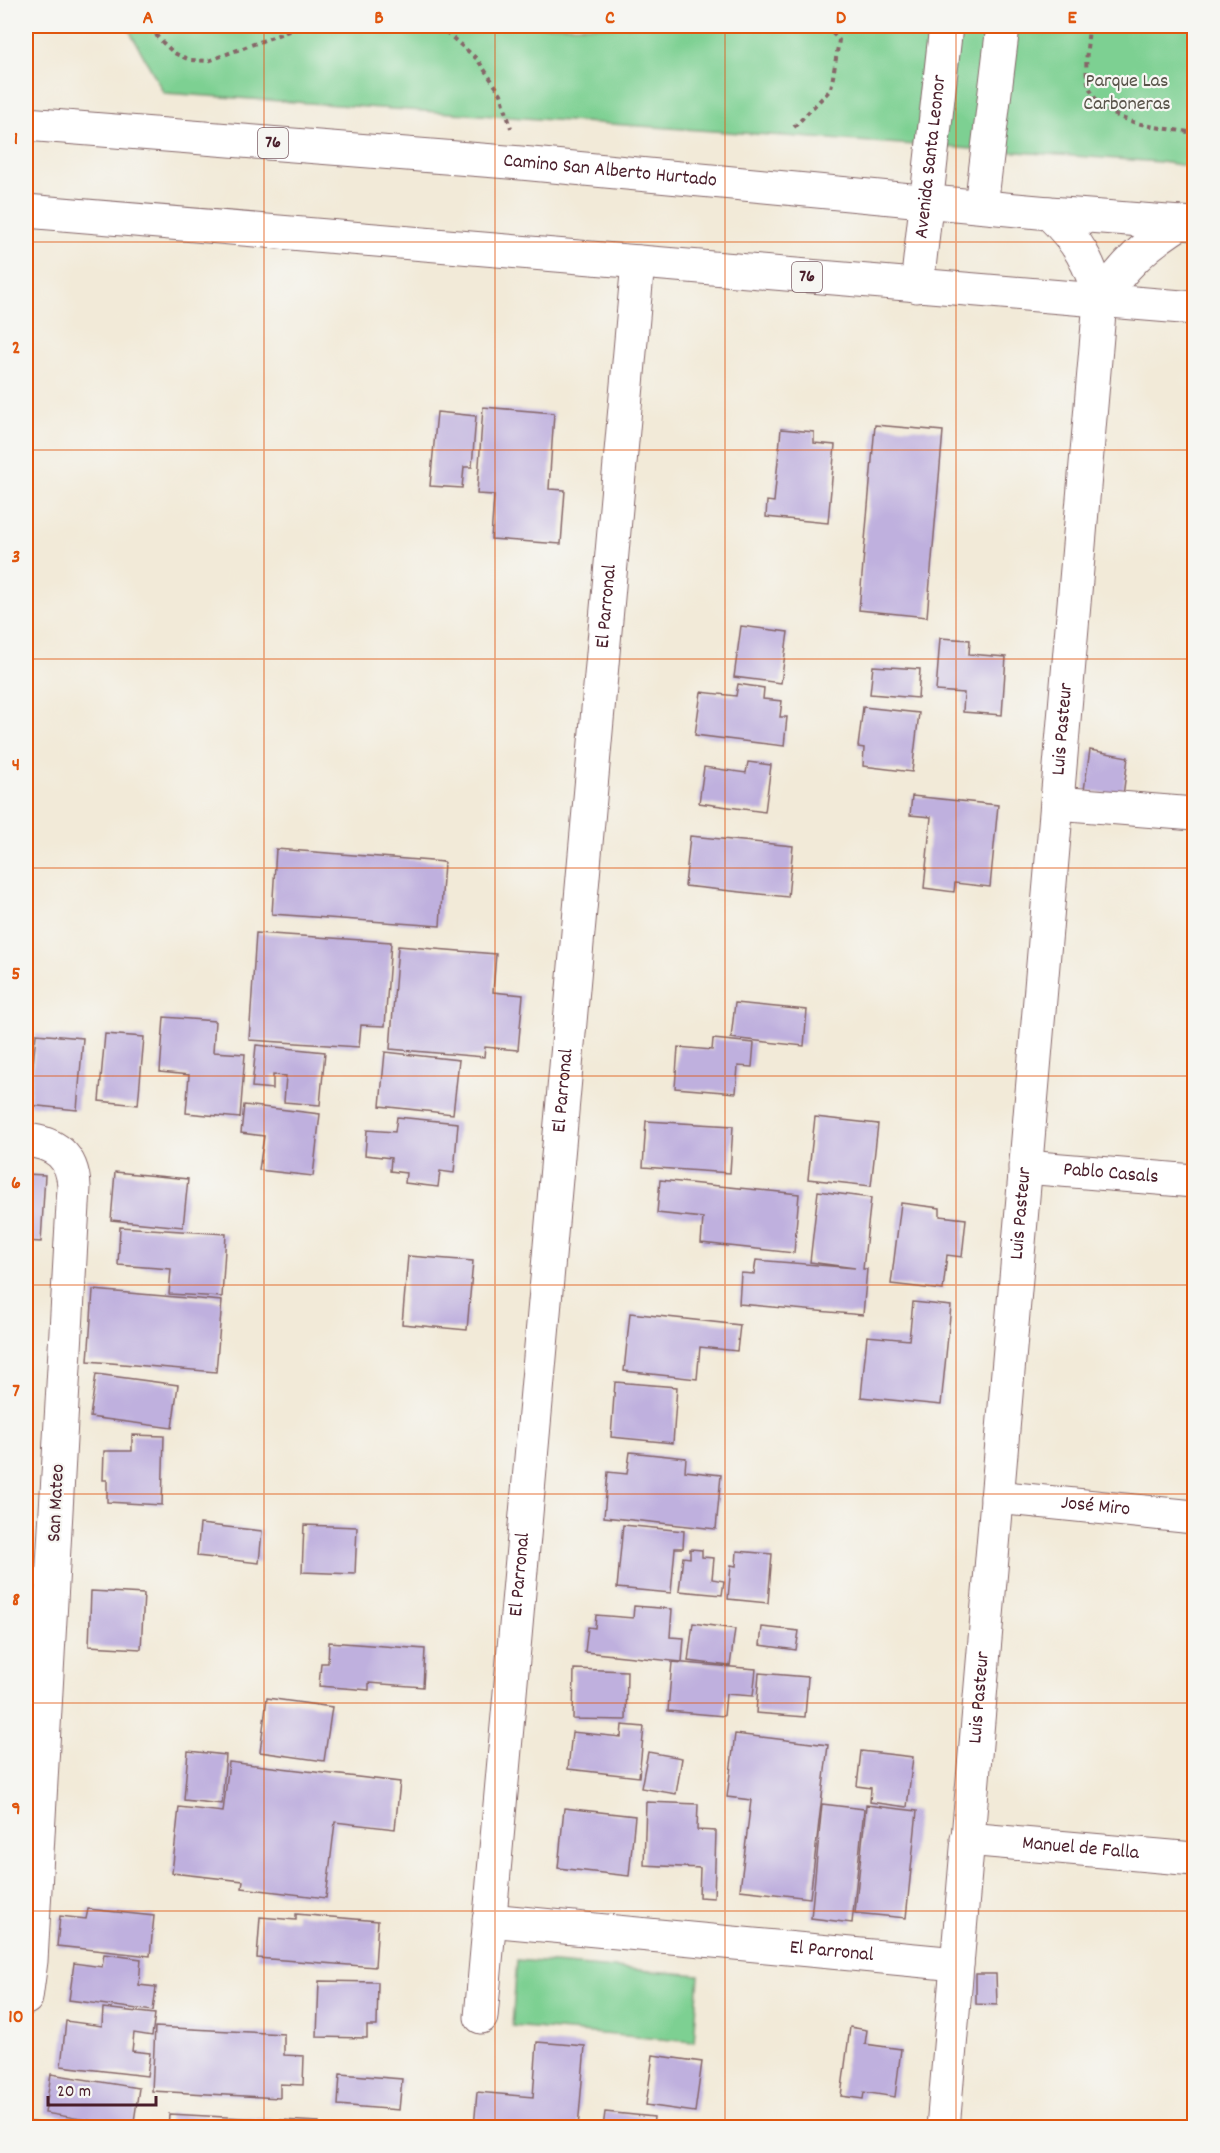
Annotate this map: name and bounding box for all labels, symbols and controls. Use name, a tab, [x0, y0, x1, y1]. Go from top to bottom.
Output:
text: A	[143, 5, 154, 33]
text: B	[374, 5, 384, 33]
text: C	[605, 5, 615, 33]
text: D	[836, 5, 847, 33]
text: E	[1067, 5, 1077, 33]
park label: Parque Las Carboneras	[1083, 68, 1171, 119]
street label: Avenida Santa Leonor	[908, 73, 955, 240]
text: 1	[14, 126, 18, 154]
road number: 76	[258, 128, 288, 158]
street label: Camino San Alberto Hurtado	[502, 148, 718, 195]
road number: 76	[792, 262, 822, 292]
text: 2	[12, 335, 20, 363]
text: 3	[12, 544, 20, 572]
street label: El Parronal	[589, 563, 625, 650]
street label: Luis Pasteur	[1045, 681, 1081, 777]
text: 4	[12, 752, 20, 780]
text: 5	[11, 961, 21, 989]
street label: El Parronal	[546, 1047, 582, 1134]
street label: Pablo Casals	[1062, 1156, 1160, 1192]
street label: Luis Pasteur	[1004, 1165, 1040, 1261]
text: 6	[11, 1170, 21, 1198]
text: 7	[12, 1378, 20, 1406]
street label: San Mateo	[41, 1463, 73, 1543]
street label: José Miro	[1059, 1490, 1132, 1524]
street label: El Parronal	[503, 1531, 538, 1618]
text: 8	[12, 1587, 20, 1615]
street label: Luis Pasteur	[962, 1650, 998, 1745]
text: 9	[11, 1796, 21, 1824]
street label: Manuel de Falla	[1021, 1830, 1141, 1868]
street label: El Parronal	[788, 1934, 875, 1970]
text: 10	[8, 2004, 24, 2032]
scale bar	[48, 2069, 156, 2107]
text: 20 m	[57, 2080, 91, 2105]

